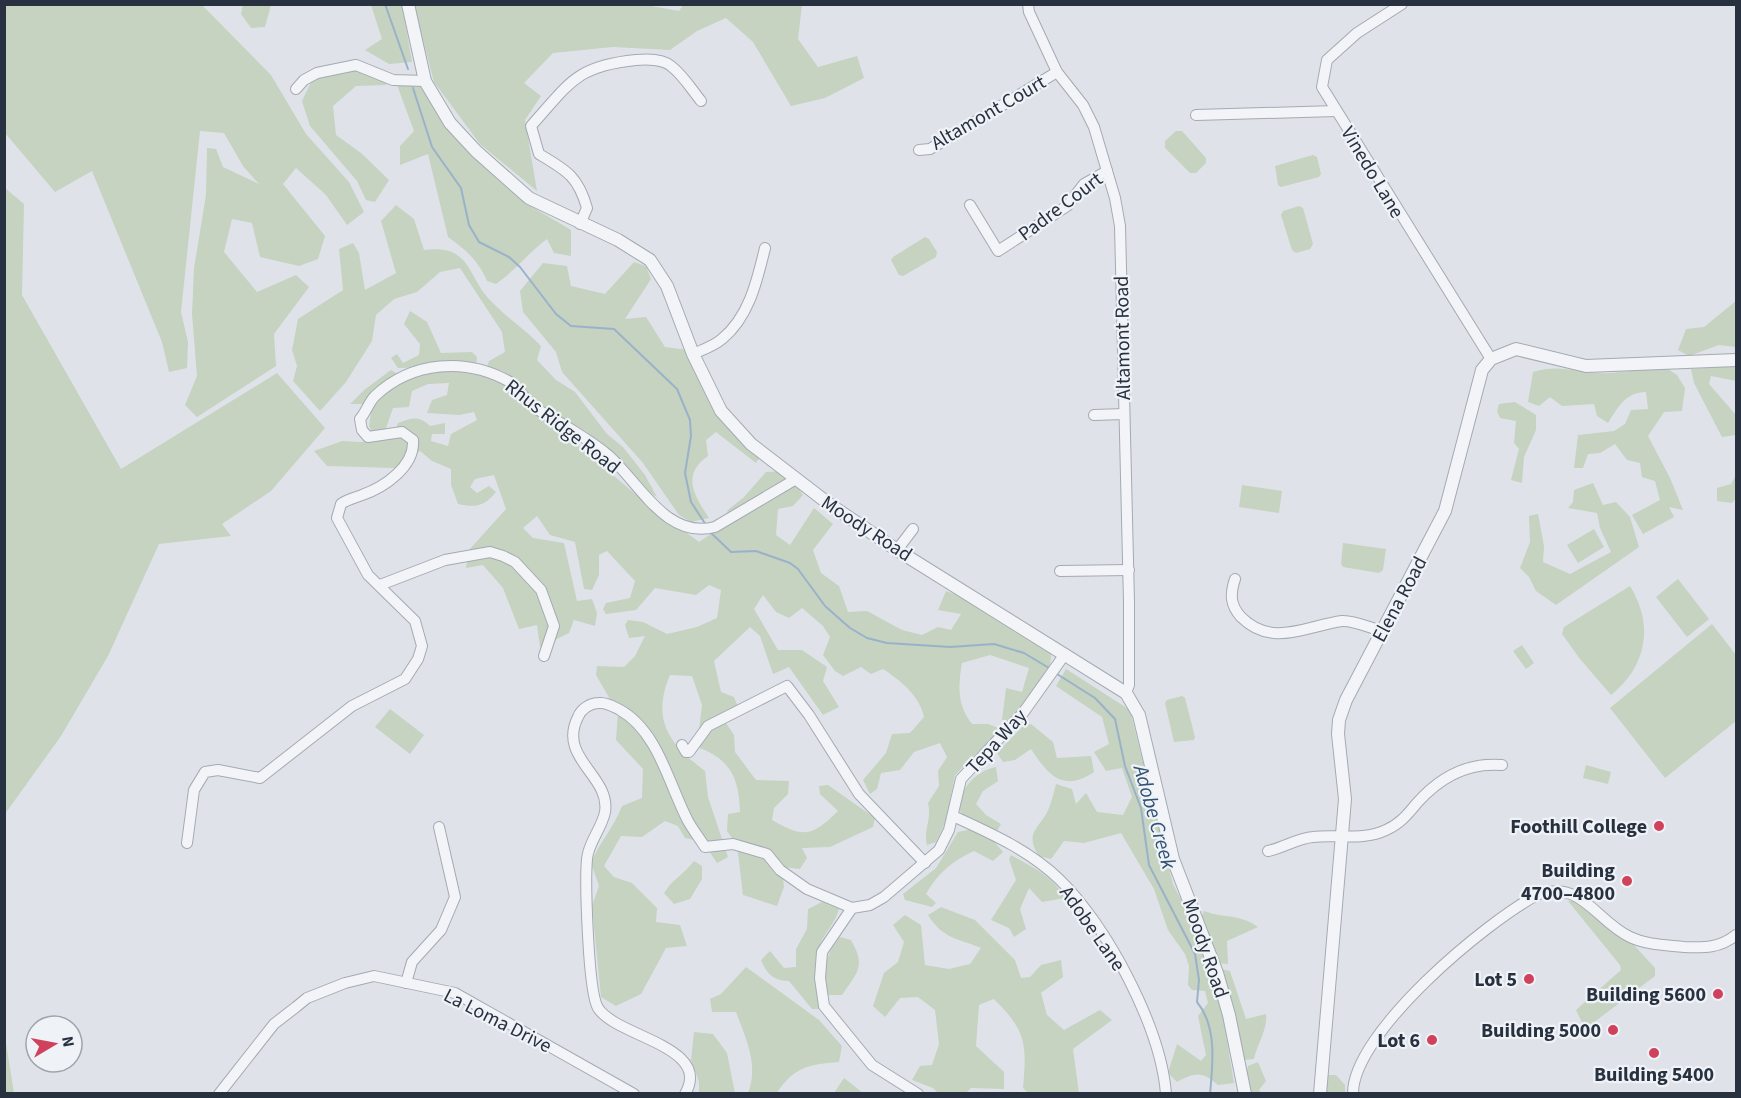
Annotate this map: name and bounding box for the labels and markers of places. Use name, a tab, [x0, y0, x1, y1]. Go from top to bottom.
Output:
place label: Foothill College	[1510, 813, 1647, 841]
marker: Foothill College	[1652, 819, 1666, 833]
place label: Building 4700–4800	[1521, 857, 1615, 908]
marker: Building 4700–4800	[1620, 874, 1634, 888]
place label: Lot 5	[1474, 966, 1517, 994]
marker: Lot 5	[1522, 972, 1536, 986]
place label: Building 5600	[1586, 981, 1706, 1009]
marker: Building 5600	[1711, 987, 1725, 1001]
place label: Building 5000	[1481, 1017, 1601, 1045]
marker: Building 5000	[1606, 1023, 1620, 1037]
place label: Lot 6	[1377, 1027, 1420, 1055]
marker: Lot 6	[1425, 1033, 1439, 1047]
marker: Building 5400	[1647, 1046, 1661, 1060]
place label: Building 5400	[1594, 1061, 1714, 1089]

